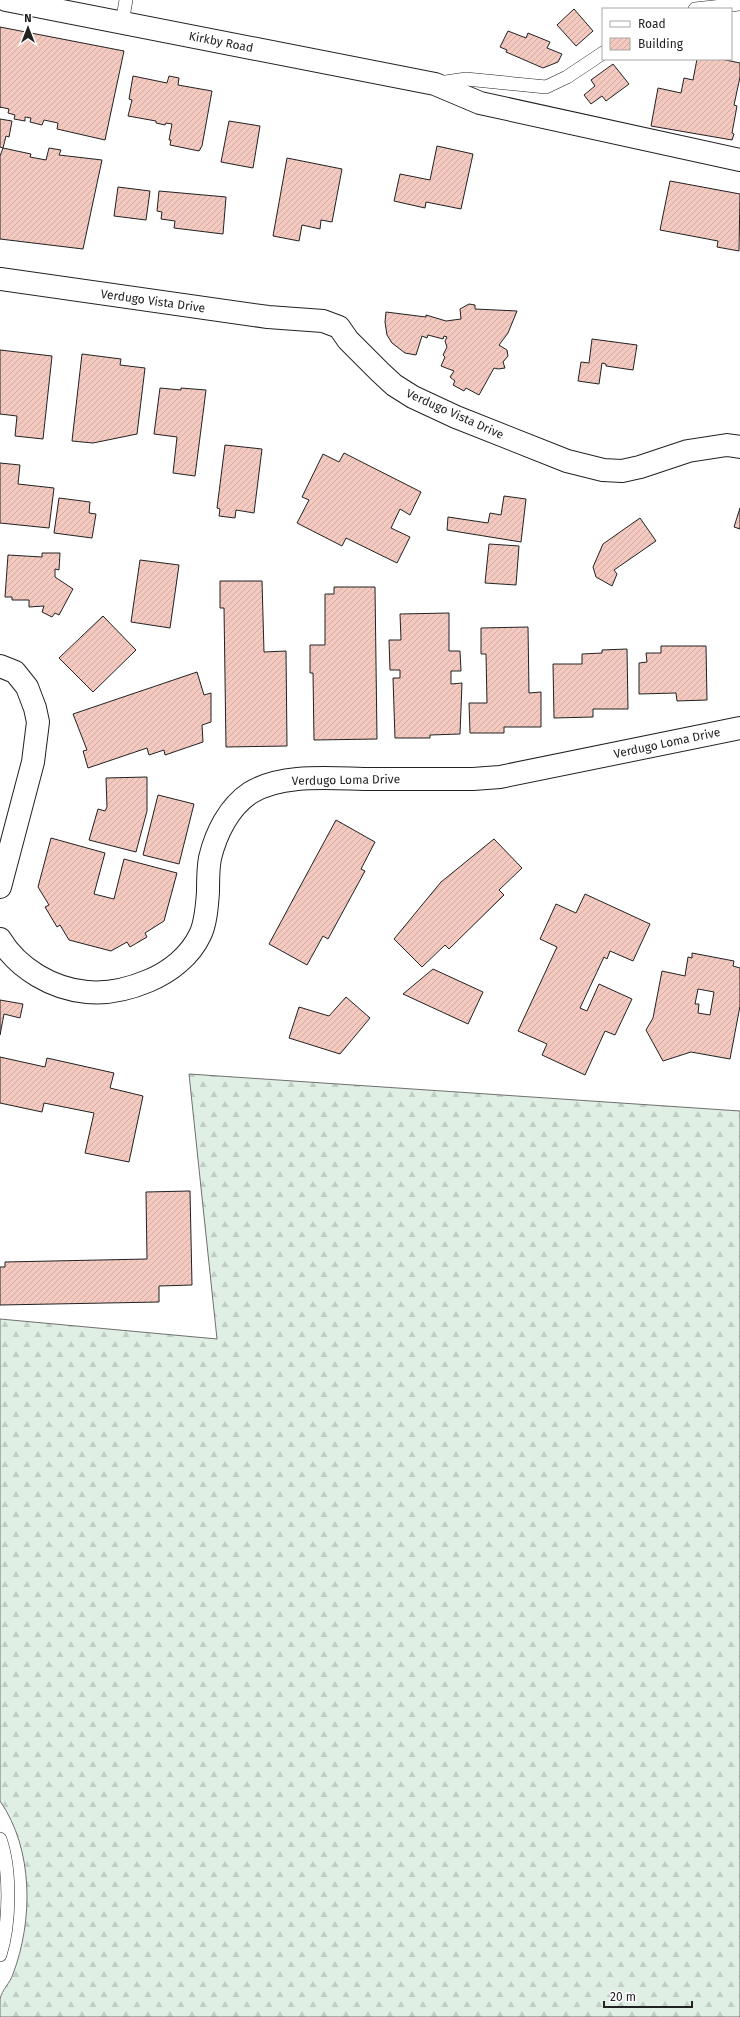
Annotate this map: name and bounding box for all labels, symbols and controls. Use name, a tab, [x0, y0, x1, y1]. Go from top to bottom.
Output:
north arrow	[8, 8, 48, 48]
legend	[602, 8, 732, 60]
text: N	[24, 12, 32, 25]
text: Road	[638, 17, 666, 31]
street label: Kirkby Road	[188, 29, 254, 55]
text: Building	[638, 37, 684, 51]
street label: Verdugo Vista Drive	[100, 287, 206, 315]
street label: Verdugo Vista Drive	[404, 386, 506, 442]
street label: Verdugo Loma Drive	[613, 725, 721, 761]
street label: Verdugo Loma Drive	[292, 772, 400, 788]
scale bar	[604, 1983, 692, 2009]
text: 20 m	[610, 1990, 636, 2004]

